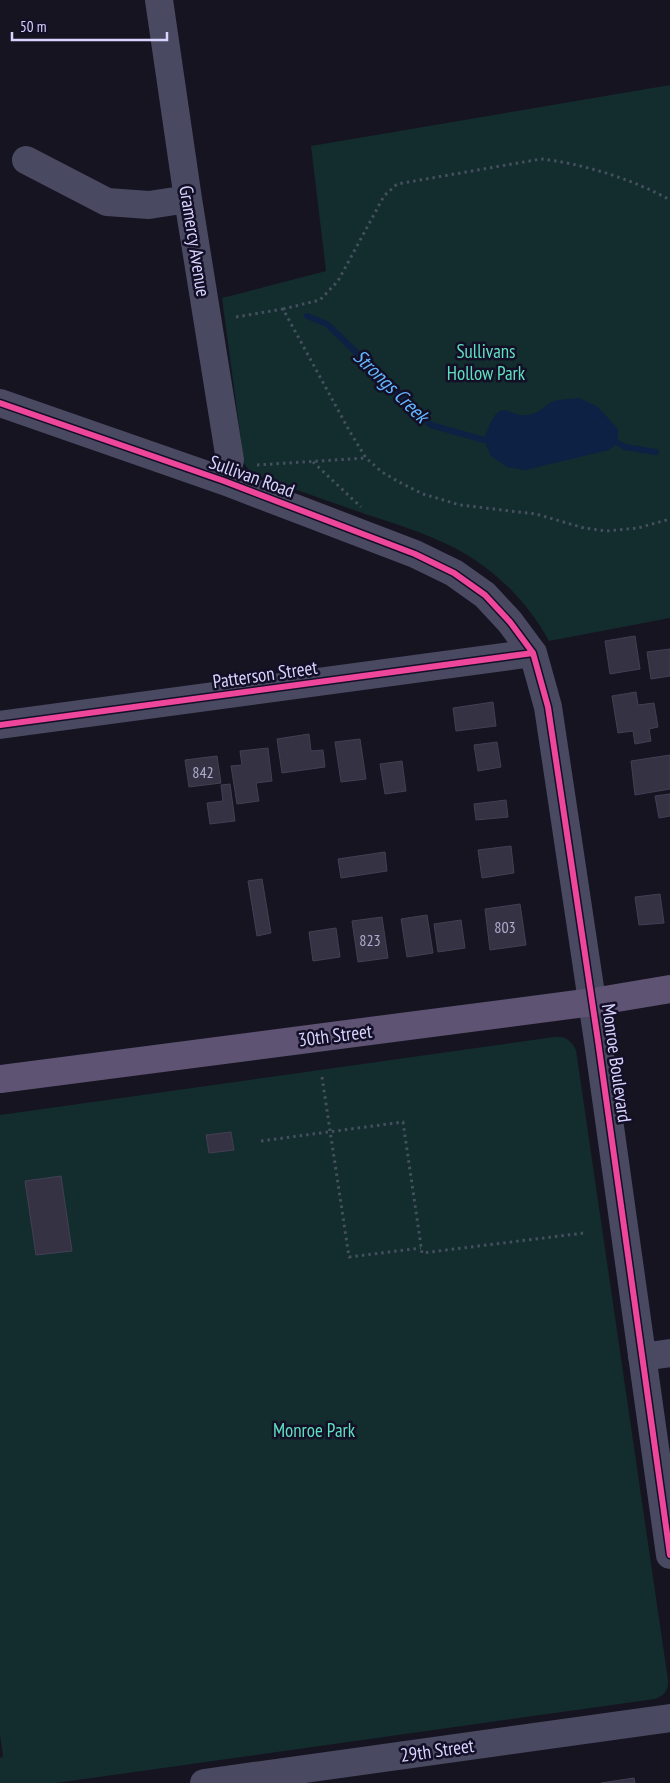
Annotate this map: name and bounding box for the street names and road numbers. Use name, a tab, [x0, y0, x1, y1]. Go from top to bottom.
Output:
street label: Gramercy Avenue	[174, 184, 216, 298]
street label: Sullivan Road	[206, 449, 298, 503]
street label: Patterson Street	[211, 655, 320, 693]
street label: Monroe Boulevard	[597, 1002, 637, 1124]
street label: 30th Street	[297, 1018, 374, 1051]
street label: 29th Street	[399, 1733, 476, 1767]

